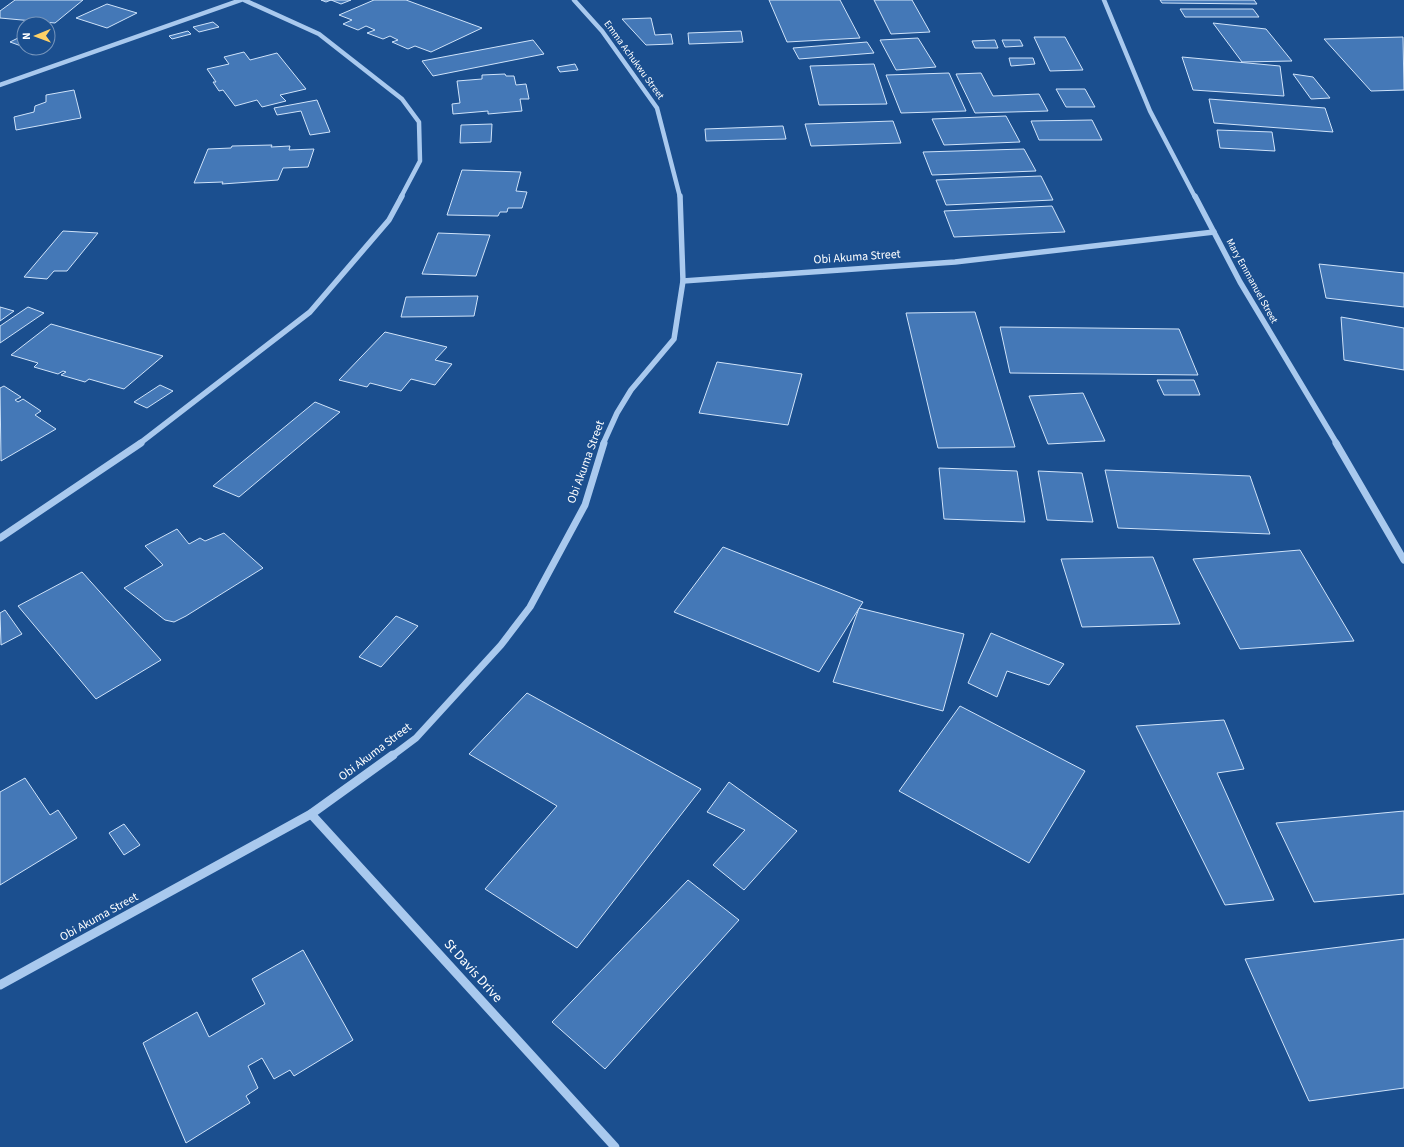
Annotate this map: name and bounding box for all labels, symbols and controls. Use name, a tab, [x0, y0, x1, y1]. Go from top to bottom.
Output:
north arrow	[16, 16, 56, 56]
street label: Emma Achukwu Street	[601, 18, 668, 103]
text: N	[19, 32, 34, 40]
street label: Mary Emmanuel Street	[1223, 236, 1281, 327]
street label: Obi Akuma Street	[813, 245, 901, 269]
street label: Obi Akuma Street	[563, 418, 609, 506]
street label: Obi Akuma Street	[335, 719, 415, 785]
street label: Obi Akuma Street	[57, 888, 141, 946]
street label: St Davis Drive	[439, 935, 507, 1007]

